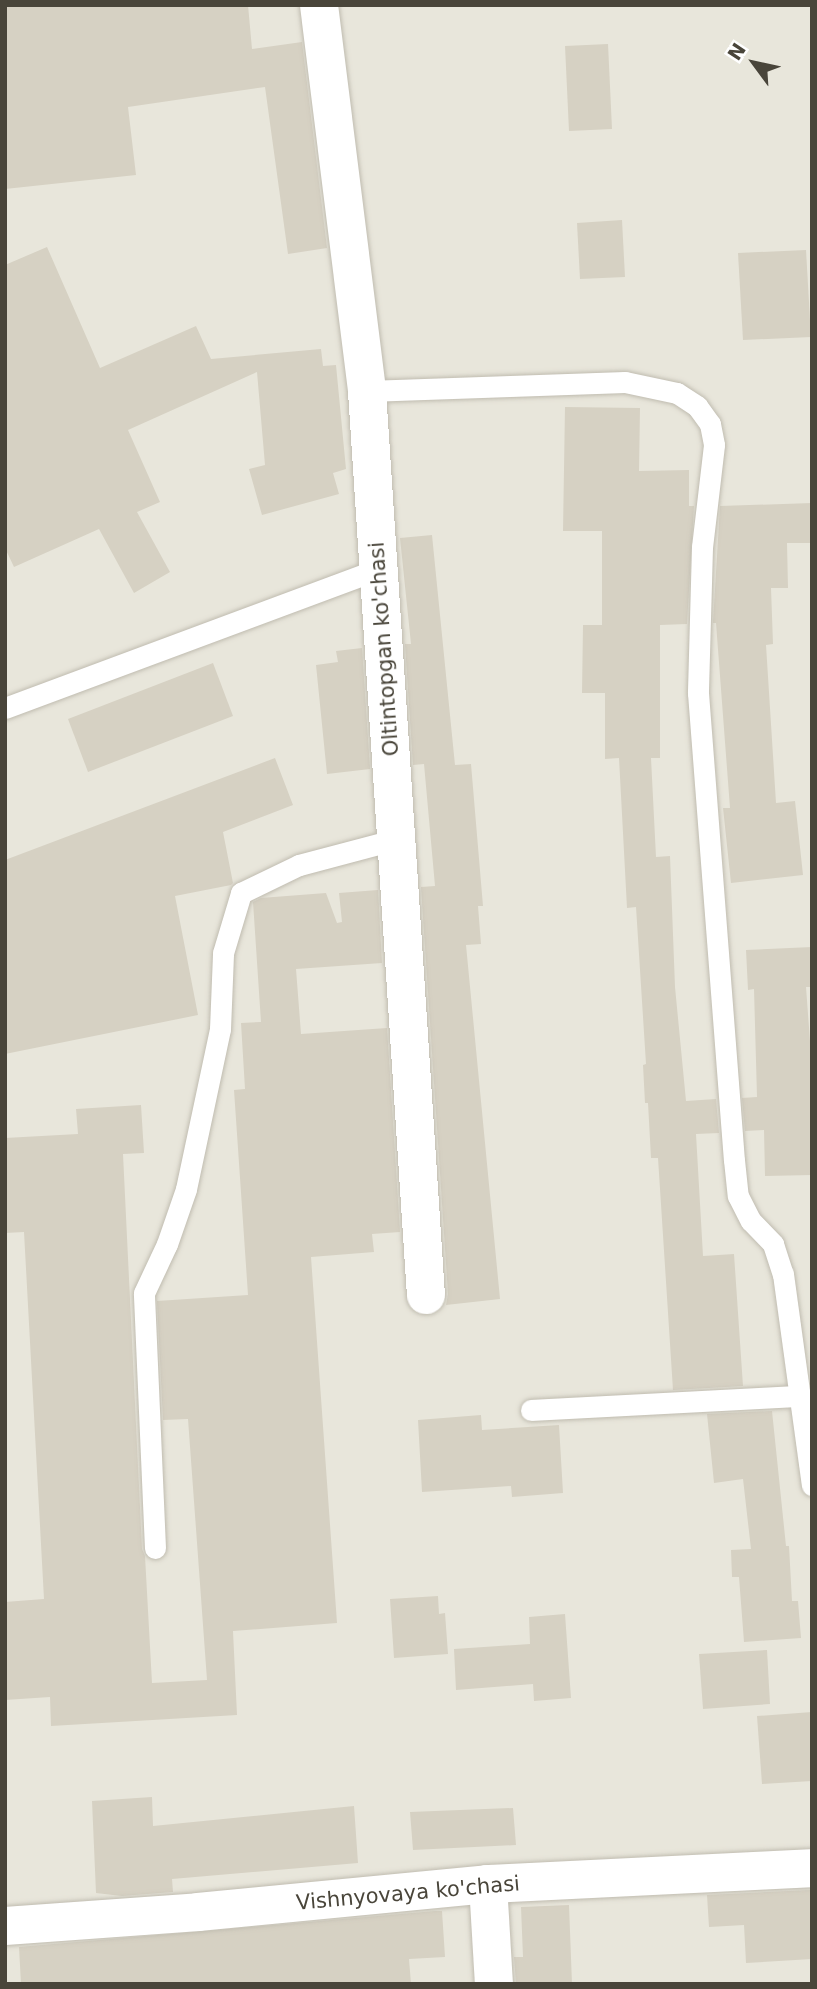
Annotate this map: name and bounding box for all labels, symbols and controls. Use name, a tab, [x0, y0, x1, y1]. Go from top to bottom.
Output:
north arrow	[719, 28, 789, 98]
text: N	[723, 39, 750, 64]
street label: Oltintopgan ko'chasi	[364, 541, 404, 757]
street label: Vishnyovaya ko'chasi	[295, 1871, 521, 1915]

